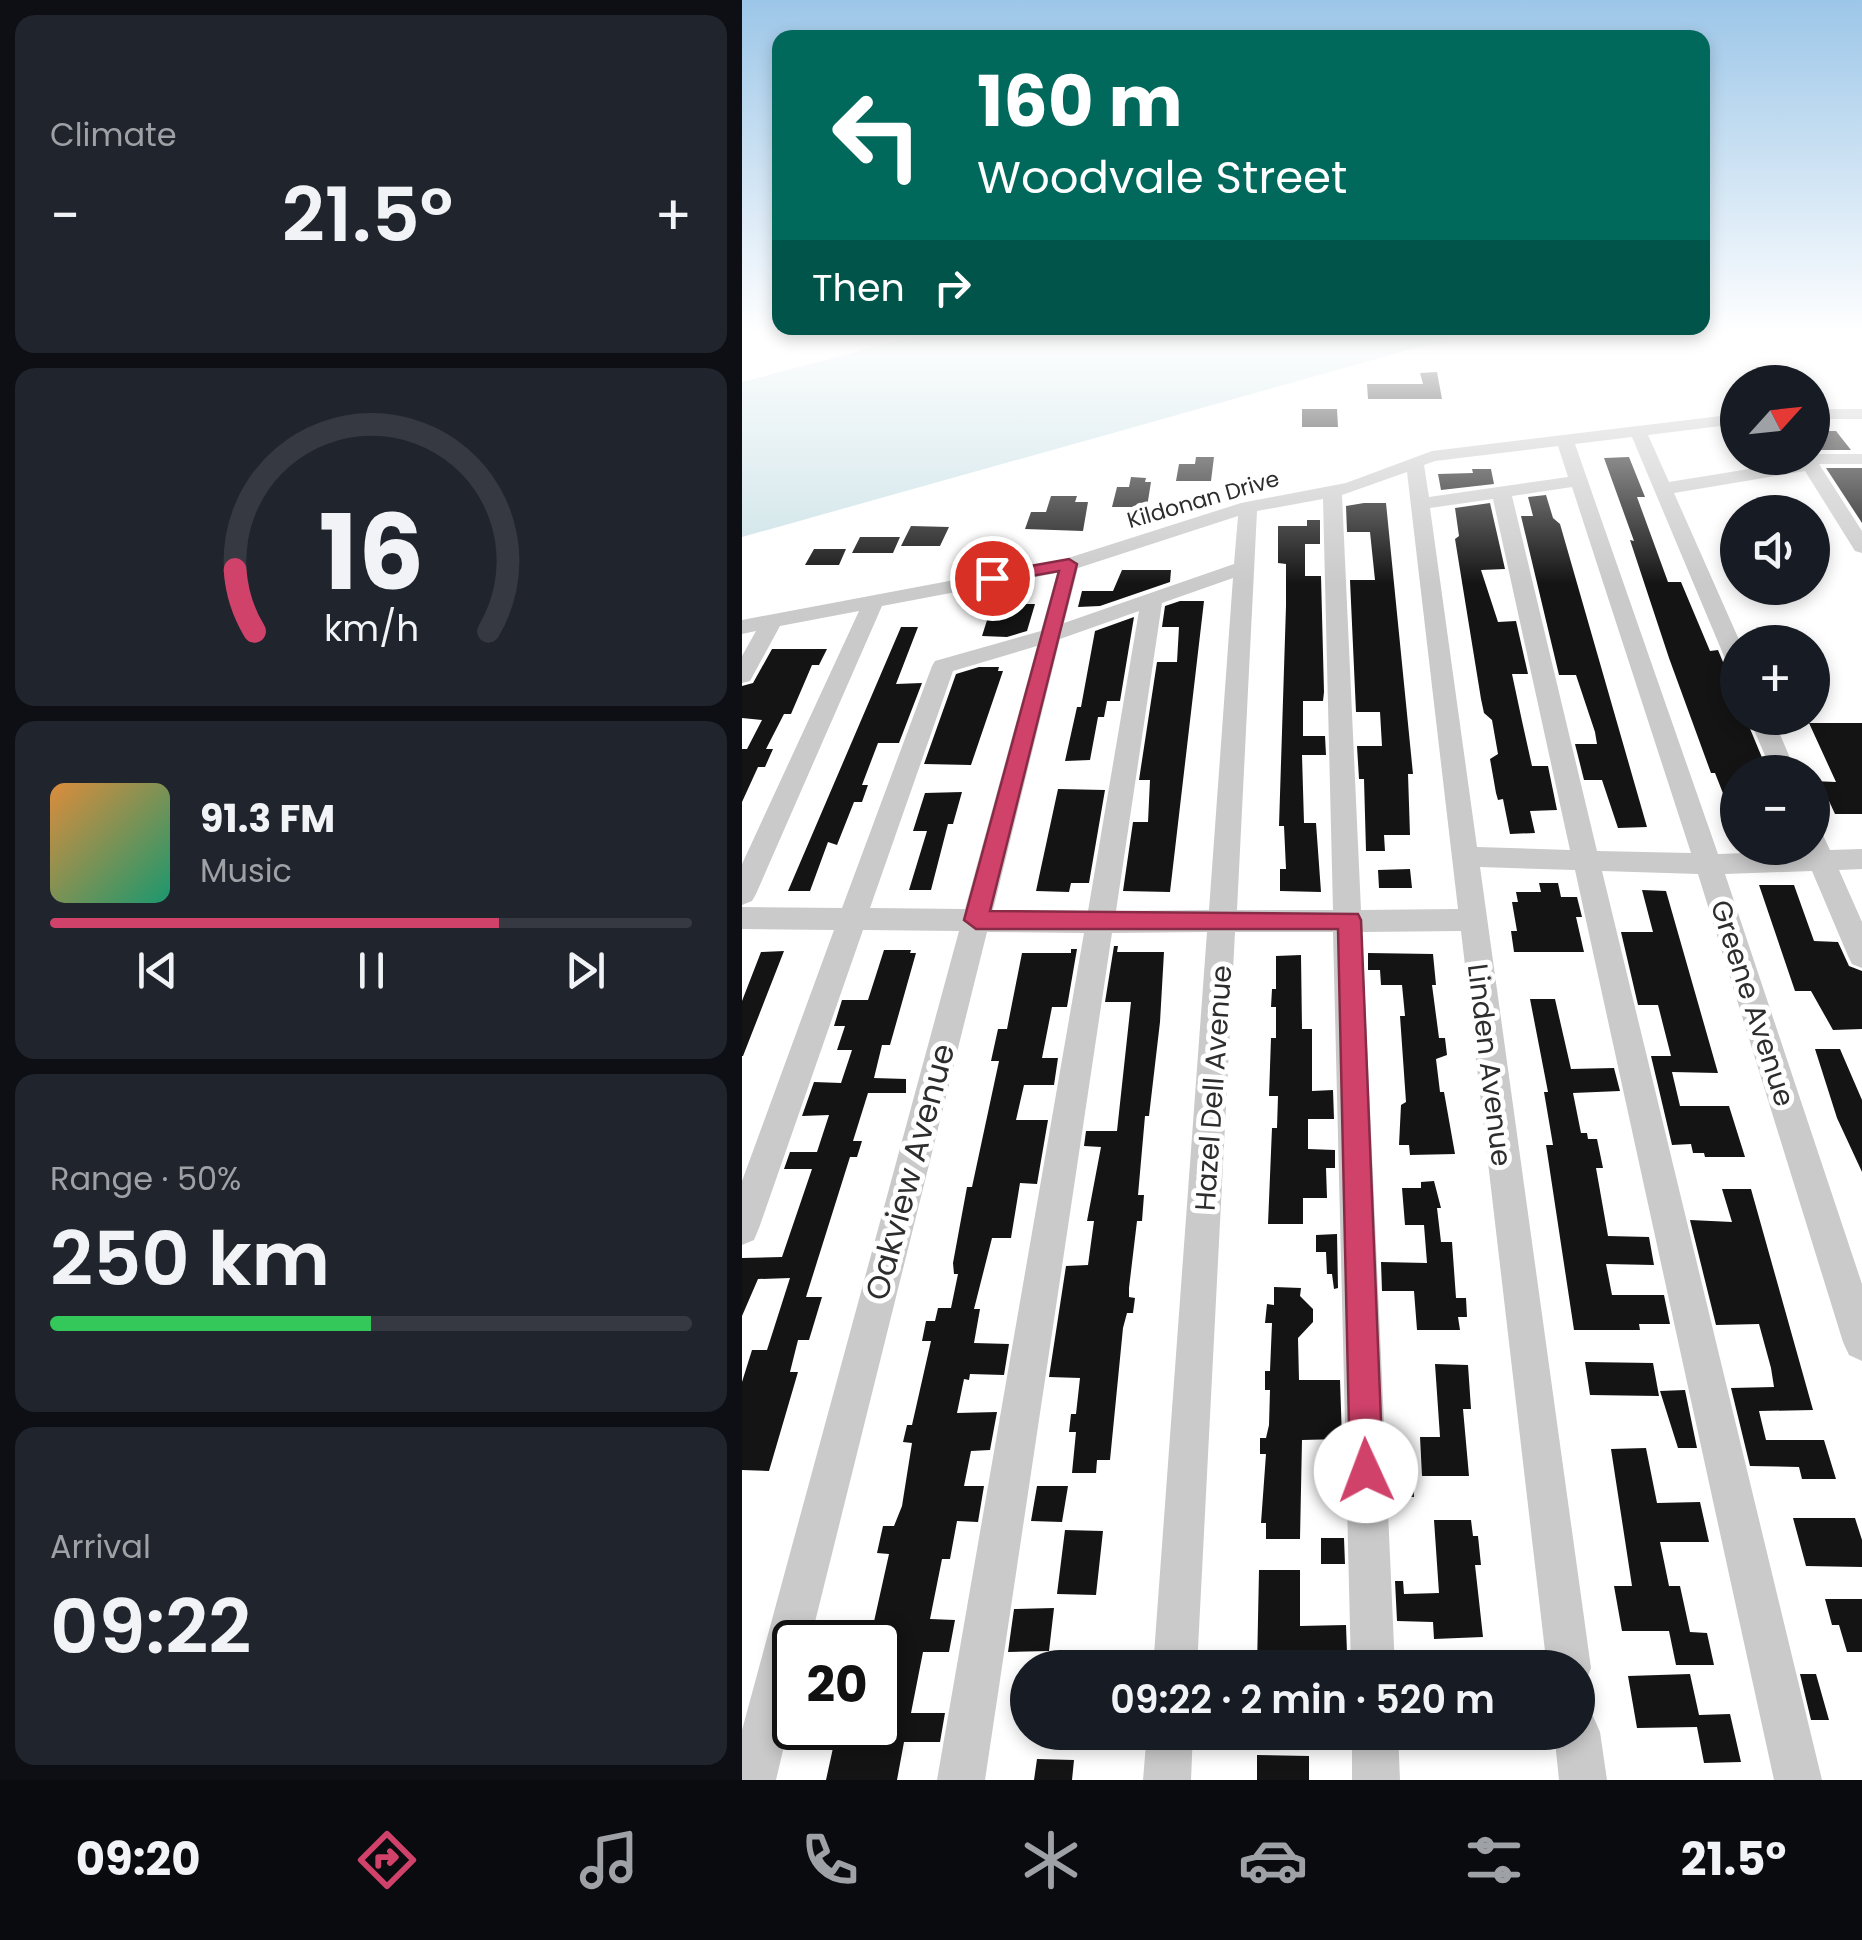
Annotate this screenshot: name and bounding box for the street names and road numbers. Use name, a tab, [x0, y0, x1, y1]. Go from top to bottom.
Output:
street label: Kildonan Drive	[1123, 463, 1283, 536]
street label: Greene Avenue	[1701, 895, 1804, 1111]
street label: Linden Avenue	[1458, 962, 1521, 1169]
street label: Hazel Dell Avenue	[1185, 964, 1242, 1212]
street label: Oakview Avenue	[854, 1039, 965, 1305]

